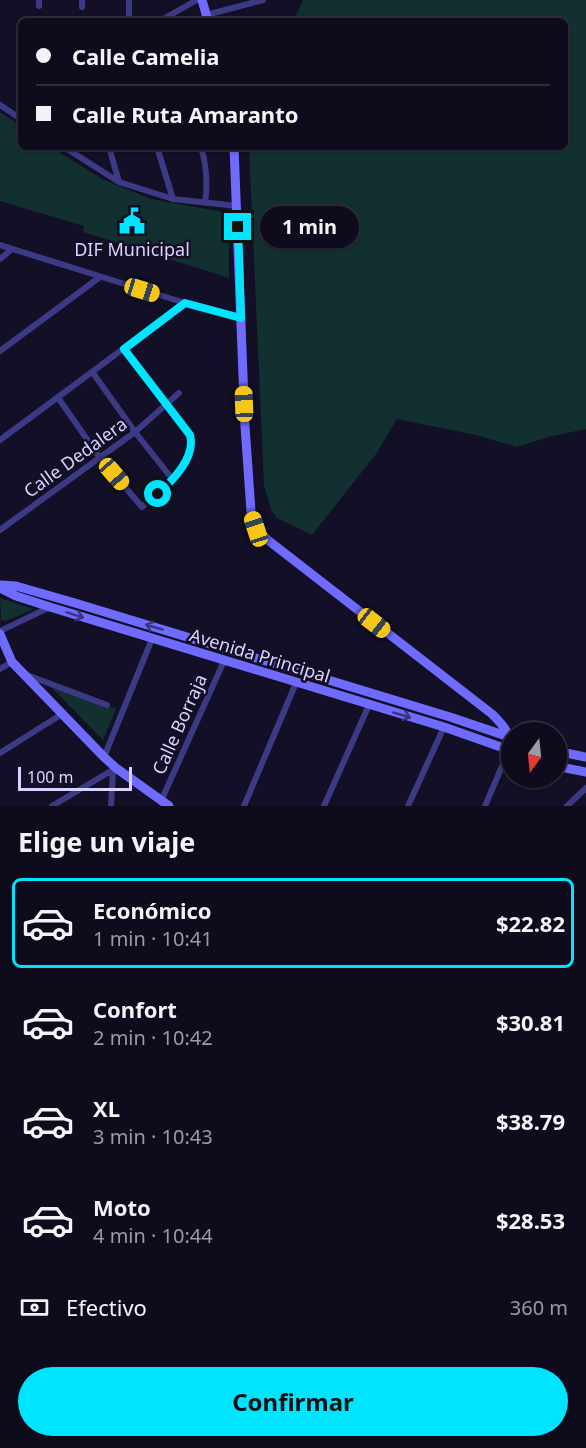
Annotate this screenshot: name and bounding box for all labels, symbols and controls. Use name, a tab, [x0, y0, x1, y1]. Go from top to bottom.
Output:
text: Calle Camelia	[72, 41, 219, 71]
text: Calle Ruta Amaranto	[72, 99, 298, 129]
public building icon: DIF Municipal	[117, 206, 147, 236]
callout: 1 min	[259, 206, 358, 248]
route end	[224, 213, 251, 240]
text: 1 min	[282, 213, 337, 240]
place label: DIF Municipal	[74, 237, 190, 261]
car	[122, 276, 162, 304]
car	[234, 386, 254, 422]
street label: Calle Dedalera	[19, 411, 131, 503]
car	[95, 455, 133, 493]
route start	[144, 480, 171, 507]
car	[242, 509, 270, 549]
car	[354, 605, 394, 641]
one-way arrow	[65, 610, 84, 621]
one-way arrow	[145, 621, 164, 632]
street label: Avenida Principal	[187, 622, 333, 688]
street label: Calle Borraja	[146, 670, 212, 778]
one-way arrow	[392, 710, 411, 721]
north arrow	[501, 722, 567, 788]
map controls	[501, 722, 567, 788]
scale bar	[18, 764, 132, 792]
text: 100 m	[27, 766, 74, 788]
text: Elige un viaje	[18, 823, 195, 860]
text: Económico	[93, 895, 212, 925]
icon: car	[21, 896, 75, 950]
text: $22.82	[496, 908, 565, 938]
text: 1 min · 10:41	[93, 925, 213, 952]
text: Confort	[93, 994, 177, 1024]
icon: car	[21, 995, 75, 1049]
text: $30.81	[496, 1007, 565, 1037]
text: 2 min · 10:42	[93, 1024, 213, 1051]
text: XL	[93, 1093, 120, 1123]
icon: car	[21, 1094, 75, 1148]
text: $38.79	[496, 1106, 565, 1136]
text: 3 min · 10:43	[93, 1123, 213, 1150]
text: Moto	[93, 1192, 151, 1222]
icon: car	[21, 1193, 75, 1247]
text: $28.53	[496, 1205, 565, 1235]
text: 4 min · 10:44	[93, 1222, 213, 1249]
icon: cash	[18, 1291, 51, 1324]
text: Efectivo	[66, 1292, 147, 1322]
text: 360 m	[510, 1294, 568, 1321]
button: Confirmar	[18, 1367, 568, 1436]

